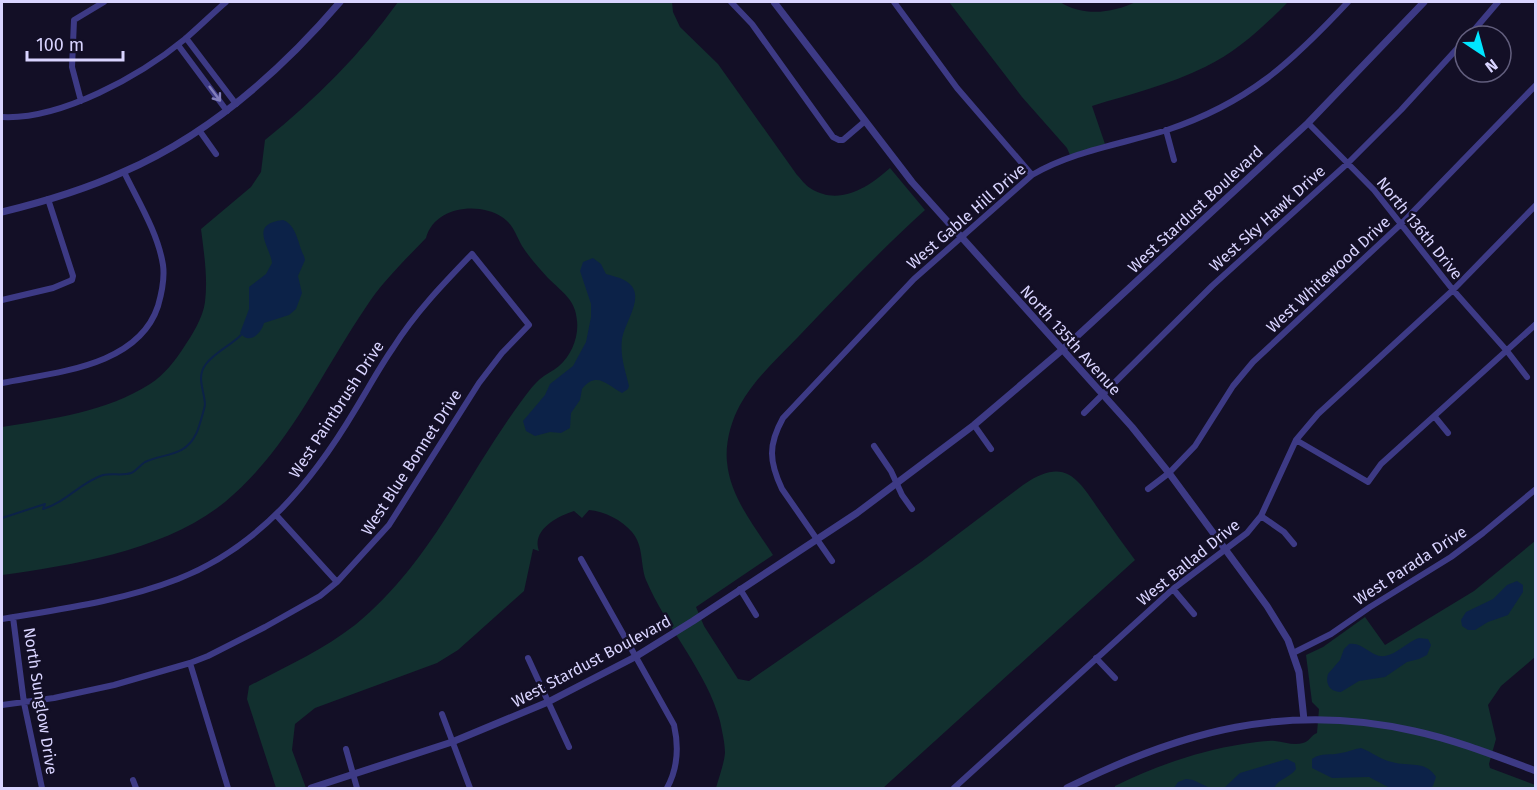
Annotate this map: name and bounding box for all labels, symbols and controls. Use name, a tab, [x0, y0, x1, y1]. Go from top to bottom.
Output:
scale bar	[27, 24, 123, 62]
north arrow	[1453, 24, 1513, 84]
text: 100 m	[36, 34, 84, 56]
text: N	[1482, 55, 1501, 77]
one-way arrow	[209, 86, 221, 102]
street label: West Stardust Boulevard	[1124, 142, 1267, 277]
street label: West Gable Hill Drive	[903, 159, 1030, 273]
street label: West Sky Hawk Drive	[1206, 161, 1329, 275]
street label: North 136th Drive	[1373, 173, 1467, 283]
street label: West Whitewood Drive	[1263, 212, 1394, 337]
street label: North 135th Avenue	[1016, 282, 1125, 399]
street label: West Paintbrush Drive	[285, 337, 388, 481]
street label: West Blue Bonnet Drive	[357, 386, 466, 539]
street label: West Ballad Drive	[1133, 515, 1244, 610]
street label: West Parada Drive	[1350, 522, 1470, 609]
street label: West Stardust Boulevard	[508, 611, 674, 712]
street label: North Sunglow Drive	[19, 626, 62, 776]

